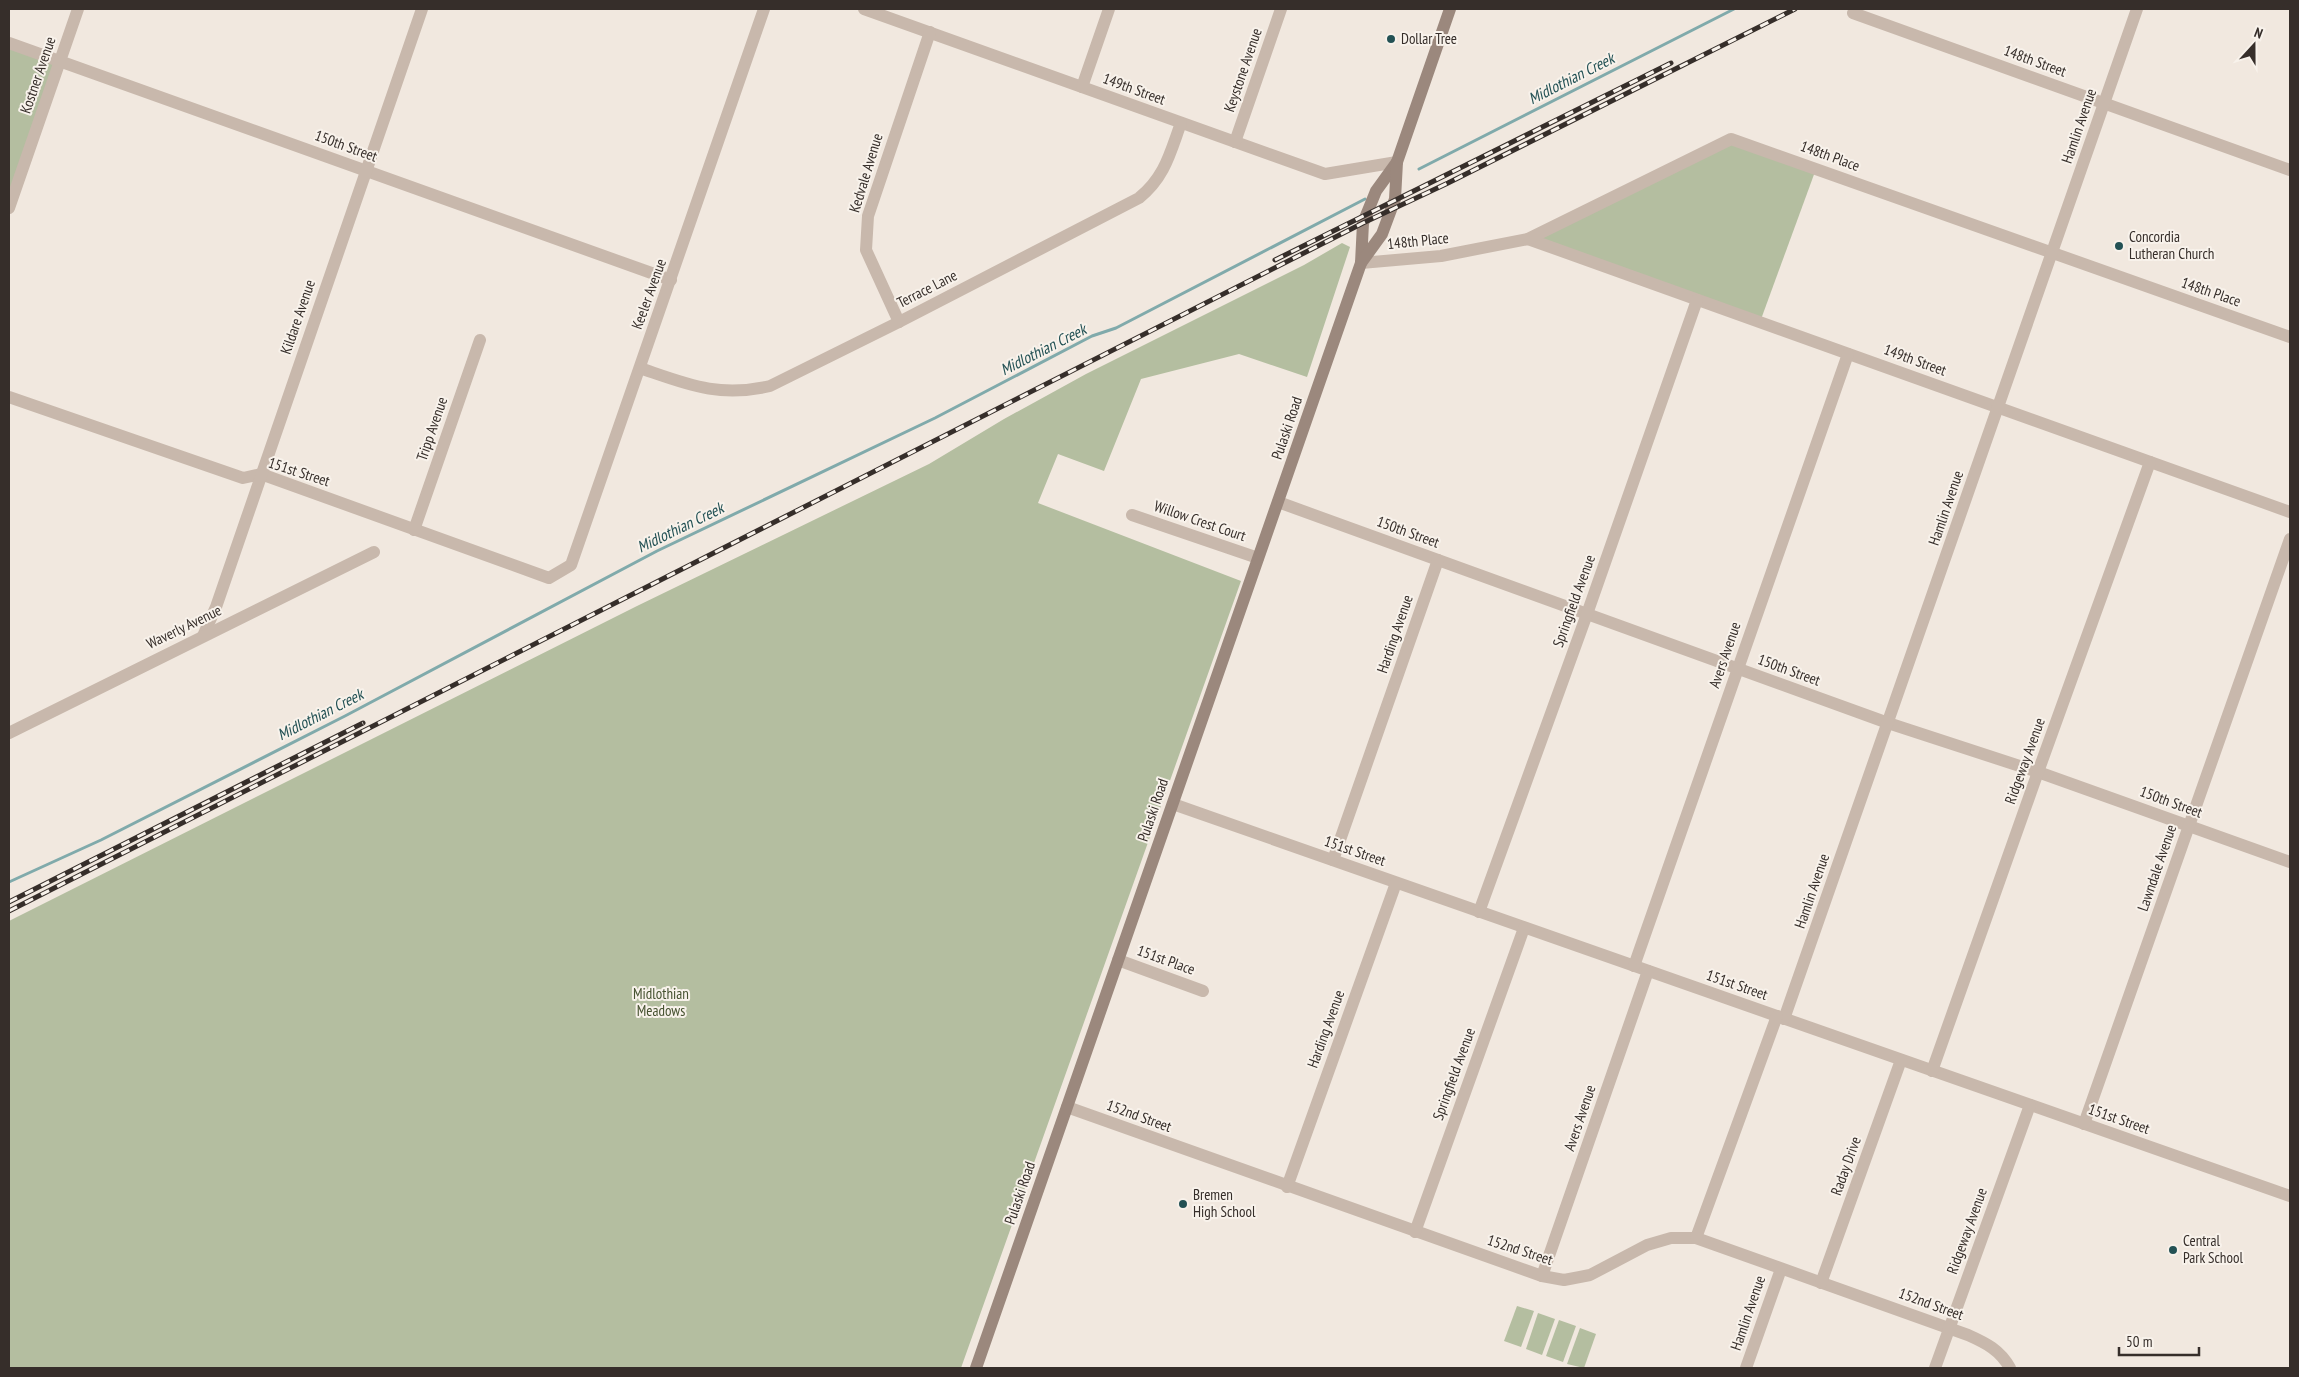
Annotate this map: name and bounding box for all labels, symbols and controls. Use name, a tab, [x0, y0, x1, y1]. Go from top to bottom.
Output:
north arrow	[2229, 20, 2279, 70]
text: N	[2252, 23, 2265, 43]
street label: Keystone Avenue	[1219, 25, 1266, 114]
place label: Dollar Tree	[1401, 29, 1457, 48]
marker: Dollar Tree	[1385, 33, 1397, 45]
street label: Kostner Avenue	[16, 34, 60, 116]
street label: 148th Street	[2001, 40, 2069, 81]
water label: Midlothian Creek	[1525, 47, 1619, 108]
street label: 149th Street	[1100, 68, 1168, 109]
street label: Hamlin Avenue	[2057, 86, 2100, 166]
street label: 150th Street	[312, 125, 380, 166]
street label: Kedvale Avenue	[844, 131, 887, 215]
street label: 148th Place	[1798, 136, 1862, 175]
place label: Concordia Lutheran Church	[2129, 227, 2214, 263]
street label: 148th Place	[1386, 228, 1450, 253]
marker: Concordia Lutheran Church	[2113, 240, 2125, 252]
street label: Keeler Avenue	[627, 256, 670, 332]
street label: Terrace Lane	[894, 265, 960, 312]
street label: 148th Place	[2179, 273, 2243, 311]
street label: Kildare Avenue	[276, 277, 319, 357]
water label: Midlothian Creek	[997, 318, 1091, 379]
street label: 149th Street	[1881, 339, 1949, 380]
street label: Tripp Avenue	[412, 394, 451, 463]
street label: Pulaski Road	[1267, 394, 1306, 462]
street label: 151st Street	[266, 453, 332, 490]
street label: Hamlin Avenue	[1924, 468, 1967, 548]
street label: Willow Crest Court	[1152, 496, 1249, 545]
water label: Midlothian Creek	[633, 497, 728, 557]
street label: 150th Street	[1374, 511, 1442, 552]
street label: Springfield Avenue	[1548, 552, 1599, 650]
street label: Harding Avenue	[1372, 592, 1417, 676]
street label: Waverly Avenue	[143, 600, 224, 653]
street label: Avers Avenue	[1704, 619, 1745, 690]
street label: 150th Street	[1755, 649, 1823, 690]
water label: Midlothian Creek	[274, 683, 368, 744]
street label: Ridgeway Avenue	[2000, 715, 2049, 806]
street label: Pulaski Road	[1133, 776, 1172, 844]
street label: 150th Street	[2137, 781, 2205, 822]
street label: Lawndale Avenue	[2133, 822, 2180, 914]
street label: 151st Street	[1322, 831, 1388, 870]
street label: Hamlin Avenue	[1790, 851, 1833, 931]
street label: 151st Place	[1135, 940, 1198, 979]
street label: 151st Street	[1704, 965, 1770, 1004]
park label: Midlothian Meadows	[633, 984, 689, 1020]
street label: Harding Avenue	[1303, 987, 1348, 1070]
street label: Springfield Avenue	[1428, 1025, 1479, 1123]
street label: Avers Avenue	[1559, 1082, 1600, 1153]
street label: 152nd Street	[1104, 1095, 1174, 1136]
street label: 151st Street	[2086, 1099, 2152, 1138]
street label: Raday Drive	[1826, 1134, 1865, 1198]
street label: Pulaski Road	[1000, 1159, 1039, 1227]
place label: Bremen High School	[1193, 1185, 1256, 1221]
street label: Ridgeway Avenue	[1942, 1185, 1991, 1276]
marker: Bremen High School	[1177, 1198, 1189, 1210]
street label: 152nd Street	[1485, 1230, 1555, 1269]
place label: Central Park School	[2183, 1231, 2243, 1267]
marker: Central Park School	[2167, 1244, 2179, 1256]
street label: Hamlin Avenue	[1726, 1273, 1769, 1353]
street label: 152nd Street	[1896, 1283, 1966, 1324]
scale bar	[2119, 1324, 2199, 1356]
text: 50 m	[2126, 1332, 2152, 1351]

